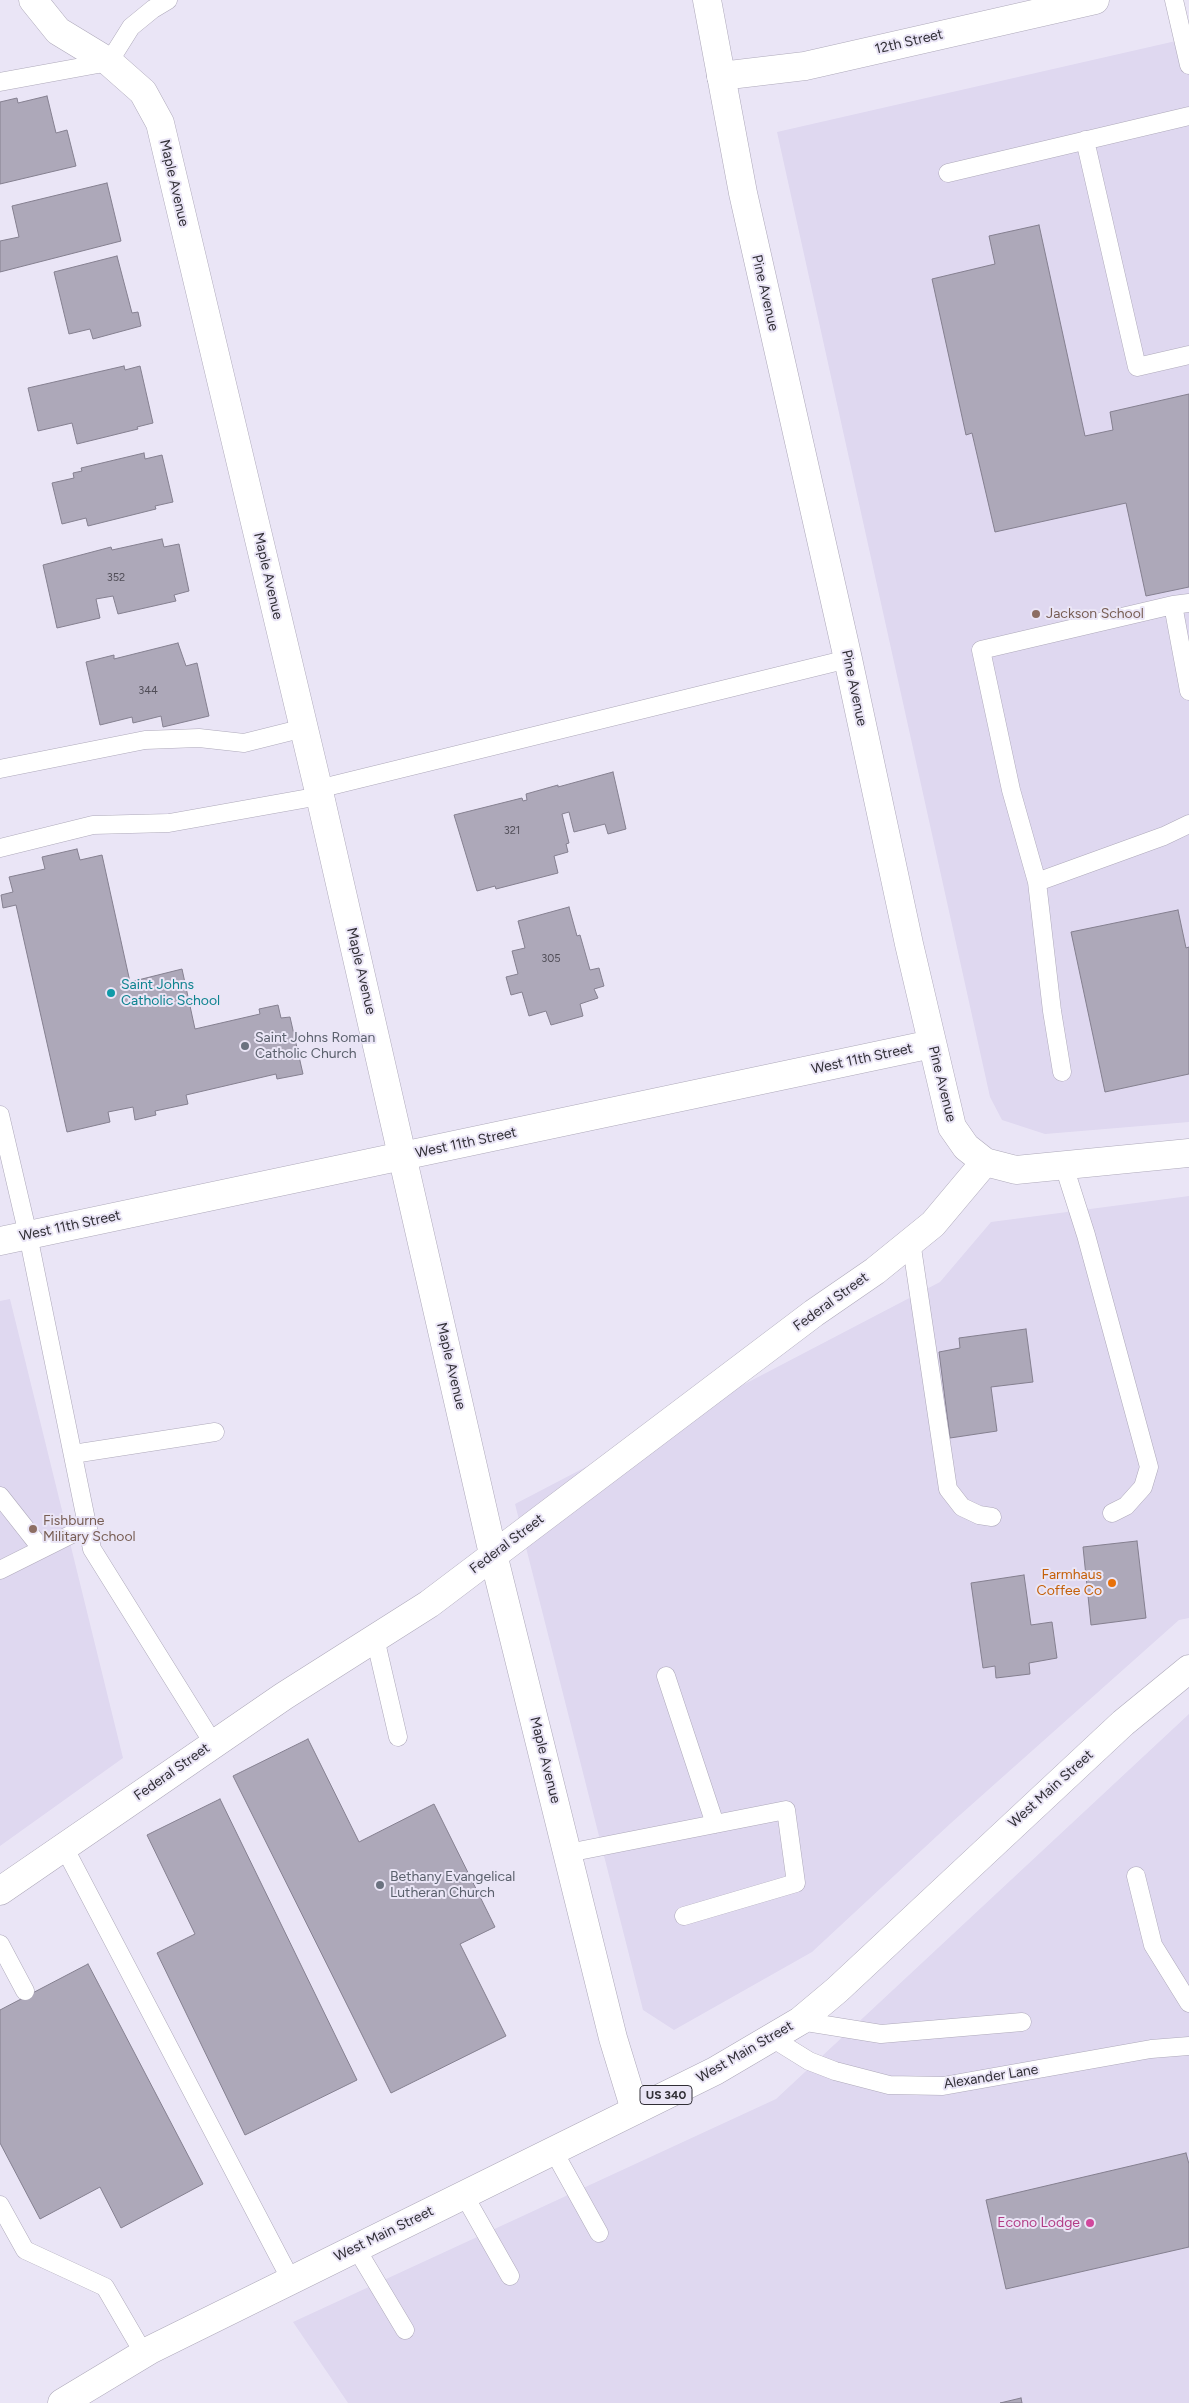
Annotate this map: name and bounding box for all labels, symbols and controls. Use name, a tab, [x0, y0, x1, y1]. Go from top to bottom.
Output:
street label: 12th Street	[873, 26, 945, 58]
street label: Maple Avenue	[156, 138, 192, 228]
street label: Pine Avenue	[748, 253, 782, 333]
street label: Maple Avenue	[250, 531, 286, 621]
house number: 352	[107, 571, 125, 585]
place label: Jackson School	[1046, 606, 1144, 622]
marker: Jackson School	[1030, 608, 1042, 620]
street label: Pine Avenue	[838, 648, 870, 728]
house number: 344	[138, 684, 158, 698]
house number: 321	[504, 824, 520, 838]
street label: Maple Avenue	[343, 926, 379, 1016]
house number: 305	[541, 952, 561, 966]
place label: Saint Johns Catholic School	[121, 977, 220, 1010]
marker: Saint Johns Catholic School	[105, 987, 117, 999]
place label: Saint Johns Roman Catholic Church	[255, 1030, 375, 1062]
marker: Saint Johns Roman Catholic Church	[239, 1040, 251, 1052]
street label: West 11th Street	[810, 1040, 914, 1078]
street label: Pine Avenue	[924, 1044, 960, 1124]
street label: West 11th Street	[414, 1124, 518, 1162]
street label: West 11th Street	[18, 1207, 122, 1245]
street label: Federal Street	[790, 1269, 872, 1335]
street label: Maple Avenue	[433, 1321, 469, 1411]
street label: Federal Street	[467, 1511, 547, 1577]
place label: Fishburne Military School	[43, 1513, 136, 1545]
marker: Fishburne Military School	[27, 1523, 39, 1535]
place label: Farmhaus Coffee Co	[1037, 1567, 1102, 1600]
marker: Farmhaus Coffee Co	[1106, 1577, 1118, 1589]
street label: Maple Avenue	[526, 1715, 564, 1805]
street label: Federal Street	[131, 1740, 213, 1804]
street label: West Main Street	[1005, 1746, 1097, 1832]
place label: Bethany Evangelical Lutheran Church	[390, 1869, 515, 1901]
marker: Bethany Evangelical Lutheran Church	[374, 1879, 386, 1891]
street label: West Main Street	[694, 2018, 796, 2086]
street label: Alexander Lane	[942, 2061, 1040, 2093]
road number: US 340	[640, 2086, 692, 2104]
street label: West Main Street	[332, 2203, 436, 2265]
place label: Econo Lodge	[997, 2215, 1080, 2231]
marker: Econo Lodge	[1084, 2217, 1096, 2229]

